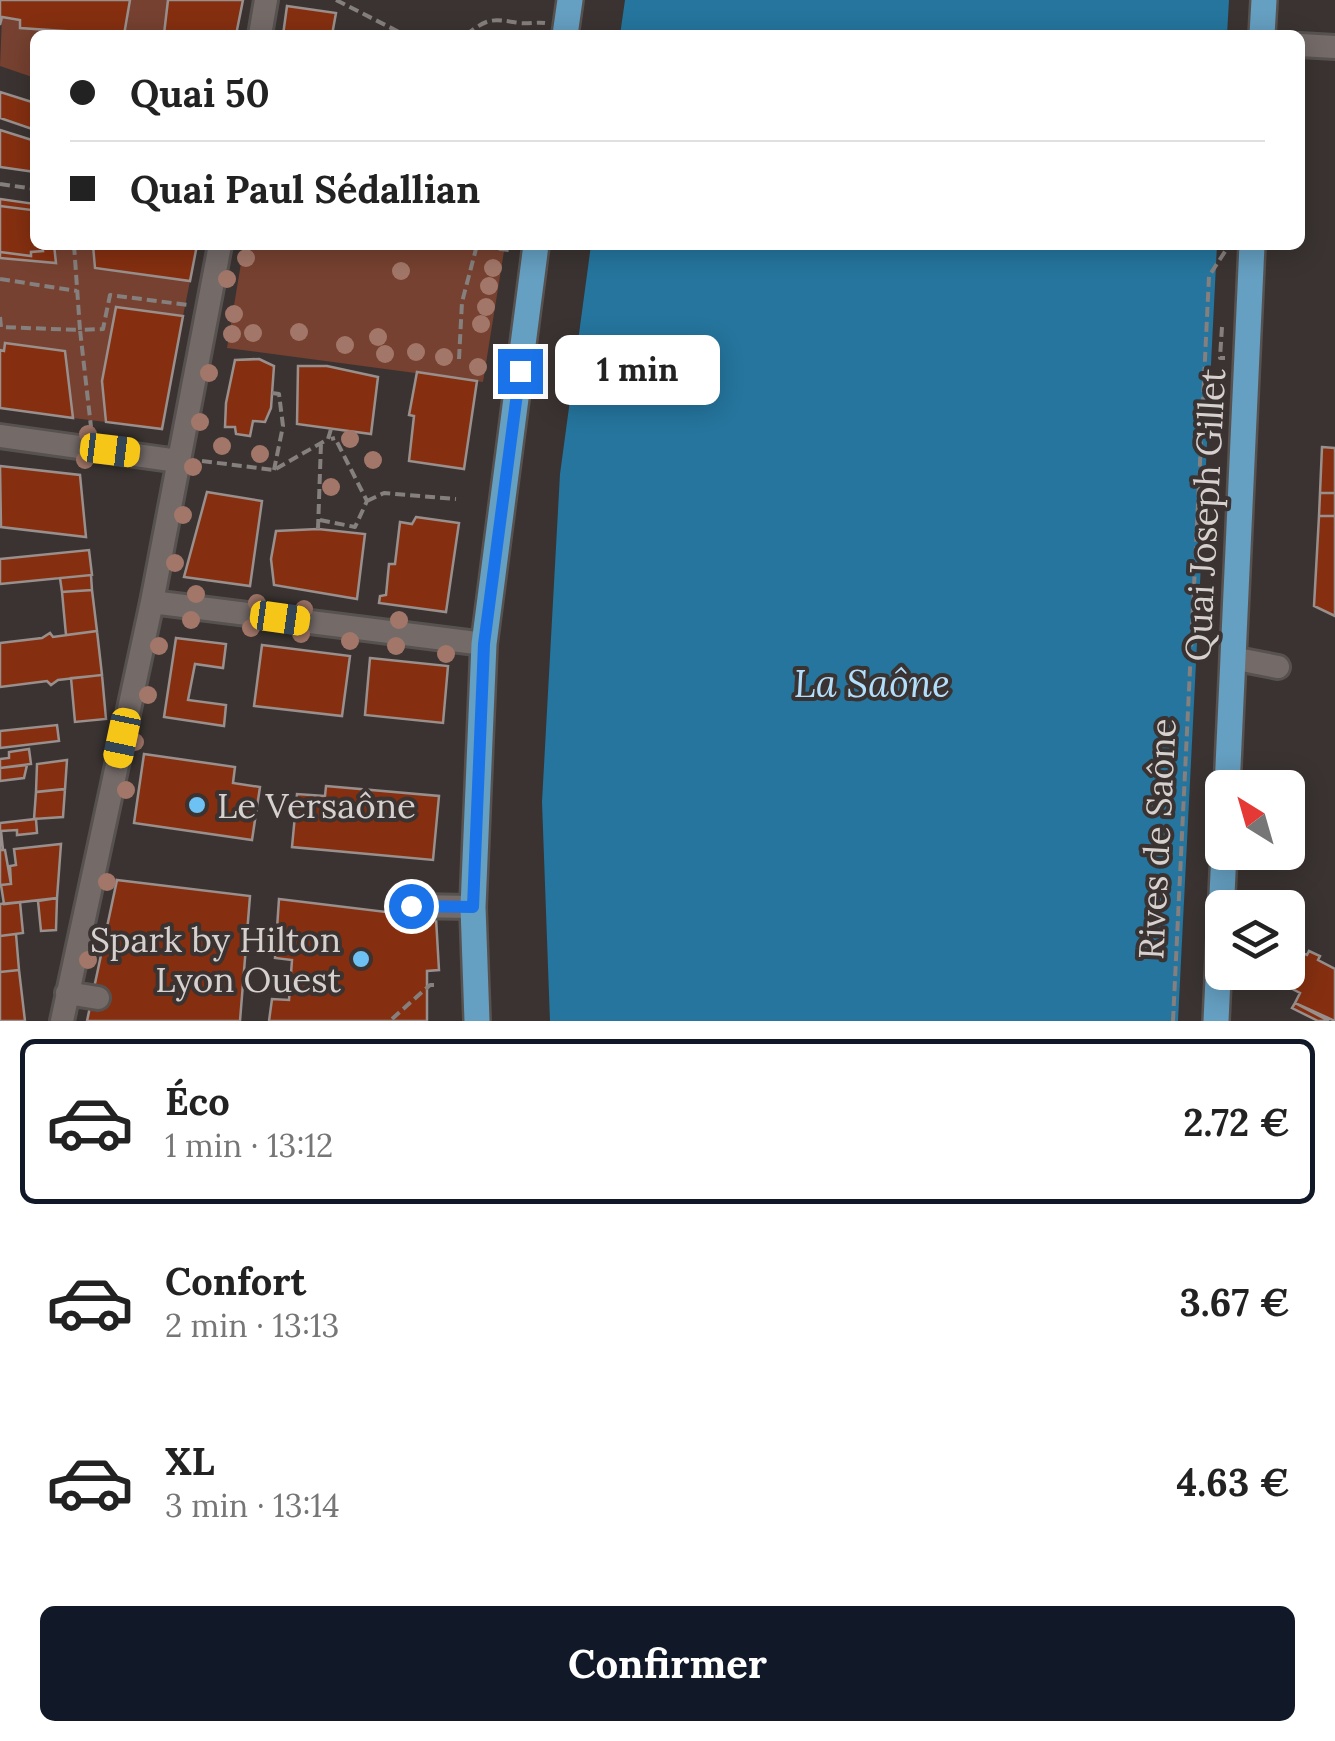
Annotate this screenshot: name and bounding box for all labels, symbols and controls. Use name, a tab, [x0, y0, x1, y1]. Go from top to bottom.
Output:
text: Quai 50	[130, 69, 270, 117]
text: Quai Paul Sédallian	[130, 165, 480, 213]
callout: 1 min	[555, 336, 720, 406]
route end	[498, 349, 543, 394]
text: 1 min	[597, 349, 678, 390]
street label: Quai Joseph Gillet	[1175, 367, 1235, 663]
car	[78, 431, 142, 469]
car	[248, 599, 312, 637]
water label: La Saône	[794, 659, 950, 707]
car	[101, 706, 143, 770]
street label: Rives de Saône	[1128, 717, 1186, 961]
north arrow	[1205, 770, 1305, 870]
map controls	[1205, 770, 1305, 990]
place label: Le Versaône	[217, 783, 416, 828]
marker: Le Versaône	[186, 794, 208, 816]
route start	[389, 884, 434, 929]
button: layers	[1205, 890, 1305, 990]
place label: Spark by Hilton Lyon Ouest	[90, 917, 341, 1002]
marker: Spark by Hilton Lyon Ouest	[350, 948, 372, 970]
icon: car	[45, 1077, 135, 1167]
text: Éco	[165, 1077, 230, 1125]
text: 2.72 €	[1183, 1098, 1290, 1146]
text: 1 min · 13:12	[165, 1125, 333, 1166]
icon: car	[45, 1257, 135, 1347]
text: Confort	[165, 1257, 306, 1305]
text: 3.67 €	[1179, 1278, 1290, 1326]
text: 2 min · 13:13	[165, 1305, 339, 1346]
icon: car	[45, 1437, 135, 1527]
text: XL	[165, 1437, 215, 1485]
text: 4.63 €	[1176, 1458, 1290, 1506]
text: 3 min · 13:14	[165, 1485, 340, 1526]
button: Confirmer	[40, 1606, 1295, 1721]

